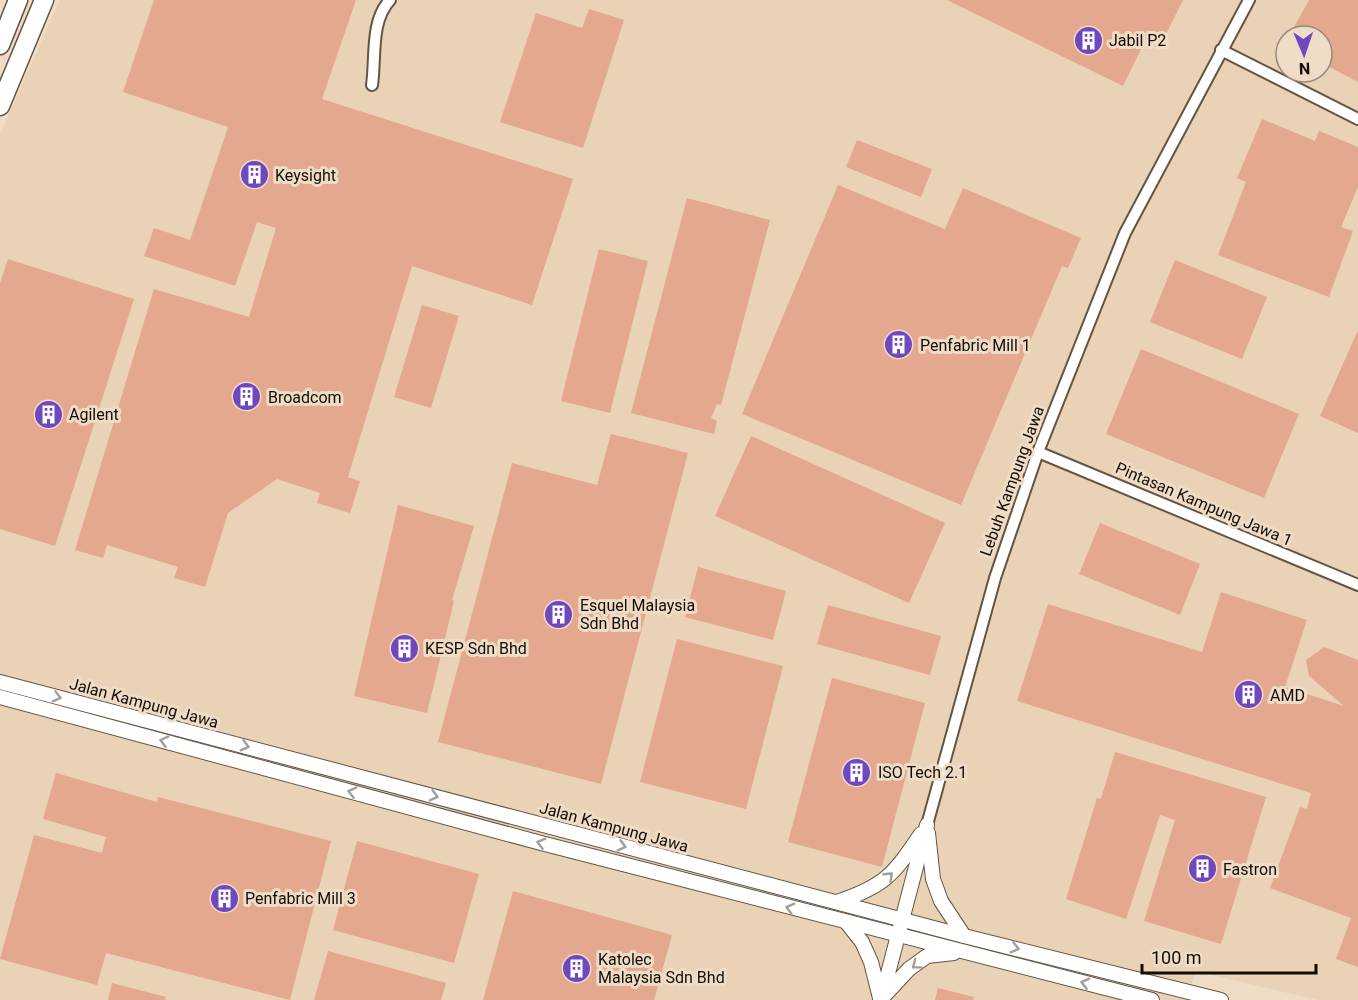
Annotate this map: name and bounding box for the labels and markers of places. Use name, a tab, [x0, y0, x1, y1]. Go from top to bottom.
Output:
building icon: Jabil P2	[1072, 24, 1104, 56]
place label: Jabil P2	[1109, 31, 1166, 50]
building icon: Keysight	[238, 159, 270, 191]
place label: Keysight	[275, 166, 336, 185]
building icon: Penfabric Mill 1	[883, 329, 915, 361]
place label: Penfabric Mill 1	[920, 336, 1031, 355]
building icon: Broadcom	[231, 381, 263, 413]
place label: Broadcom	[268, 388, 342, 407]
building icon: Agilent	[32, 398, 64, 430]
place label: Agilent	[69, 405, 119, 424]
place label: Esquel Malaysia Sdn Bhd	[580, 596, 695, 633]
building icon: Esquel Malaysia Sdn Bhd	[543, 598, 575, 630]
building icon: KESP Sdn Bhd	[388, 632, 420, 664]
place label: KESP Sdn Bhd	[425, 639, 527, 658]
building icon: AMD	[1233, 679, 1265, 711]
place label: AMD	[1270, 686, 1305, 705]
building icon: ISO Tech 2.1	[841, 756, 873, 788]
place label: ISO Tech 2.1	[878, 763, 967, 782]
building icon: Fastron	[1186, 853, 1218, 885]
place label: Fastron	[1223, 860, 1277, 879]
building icon: Penfabric Mill 3	[208, 882, 240, 914]
place label: Penfabric Mill 3	[245, 889, 356, 908]
place label: Katolec Malaysia Sdn Bhd	[598, 950, 725, 987]
building icon: Katolec Malaysia Sdn Bhd	[561, 952, 593, 984]

